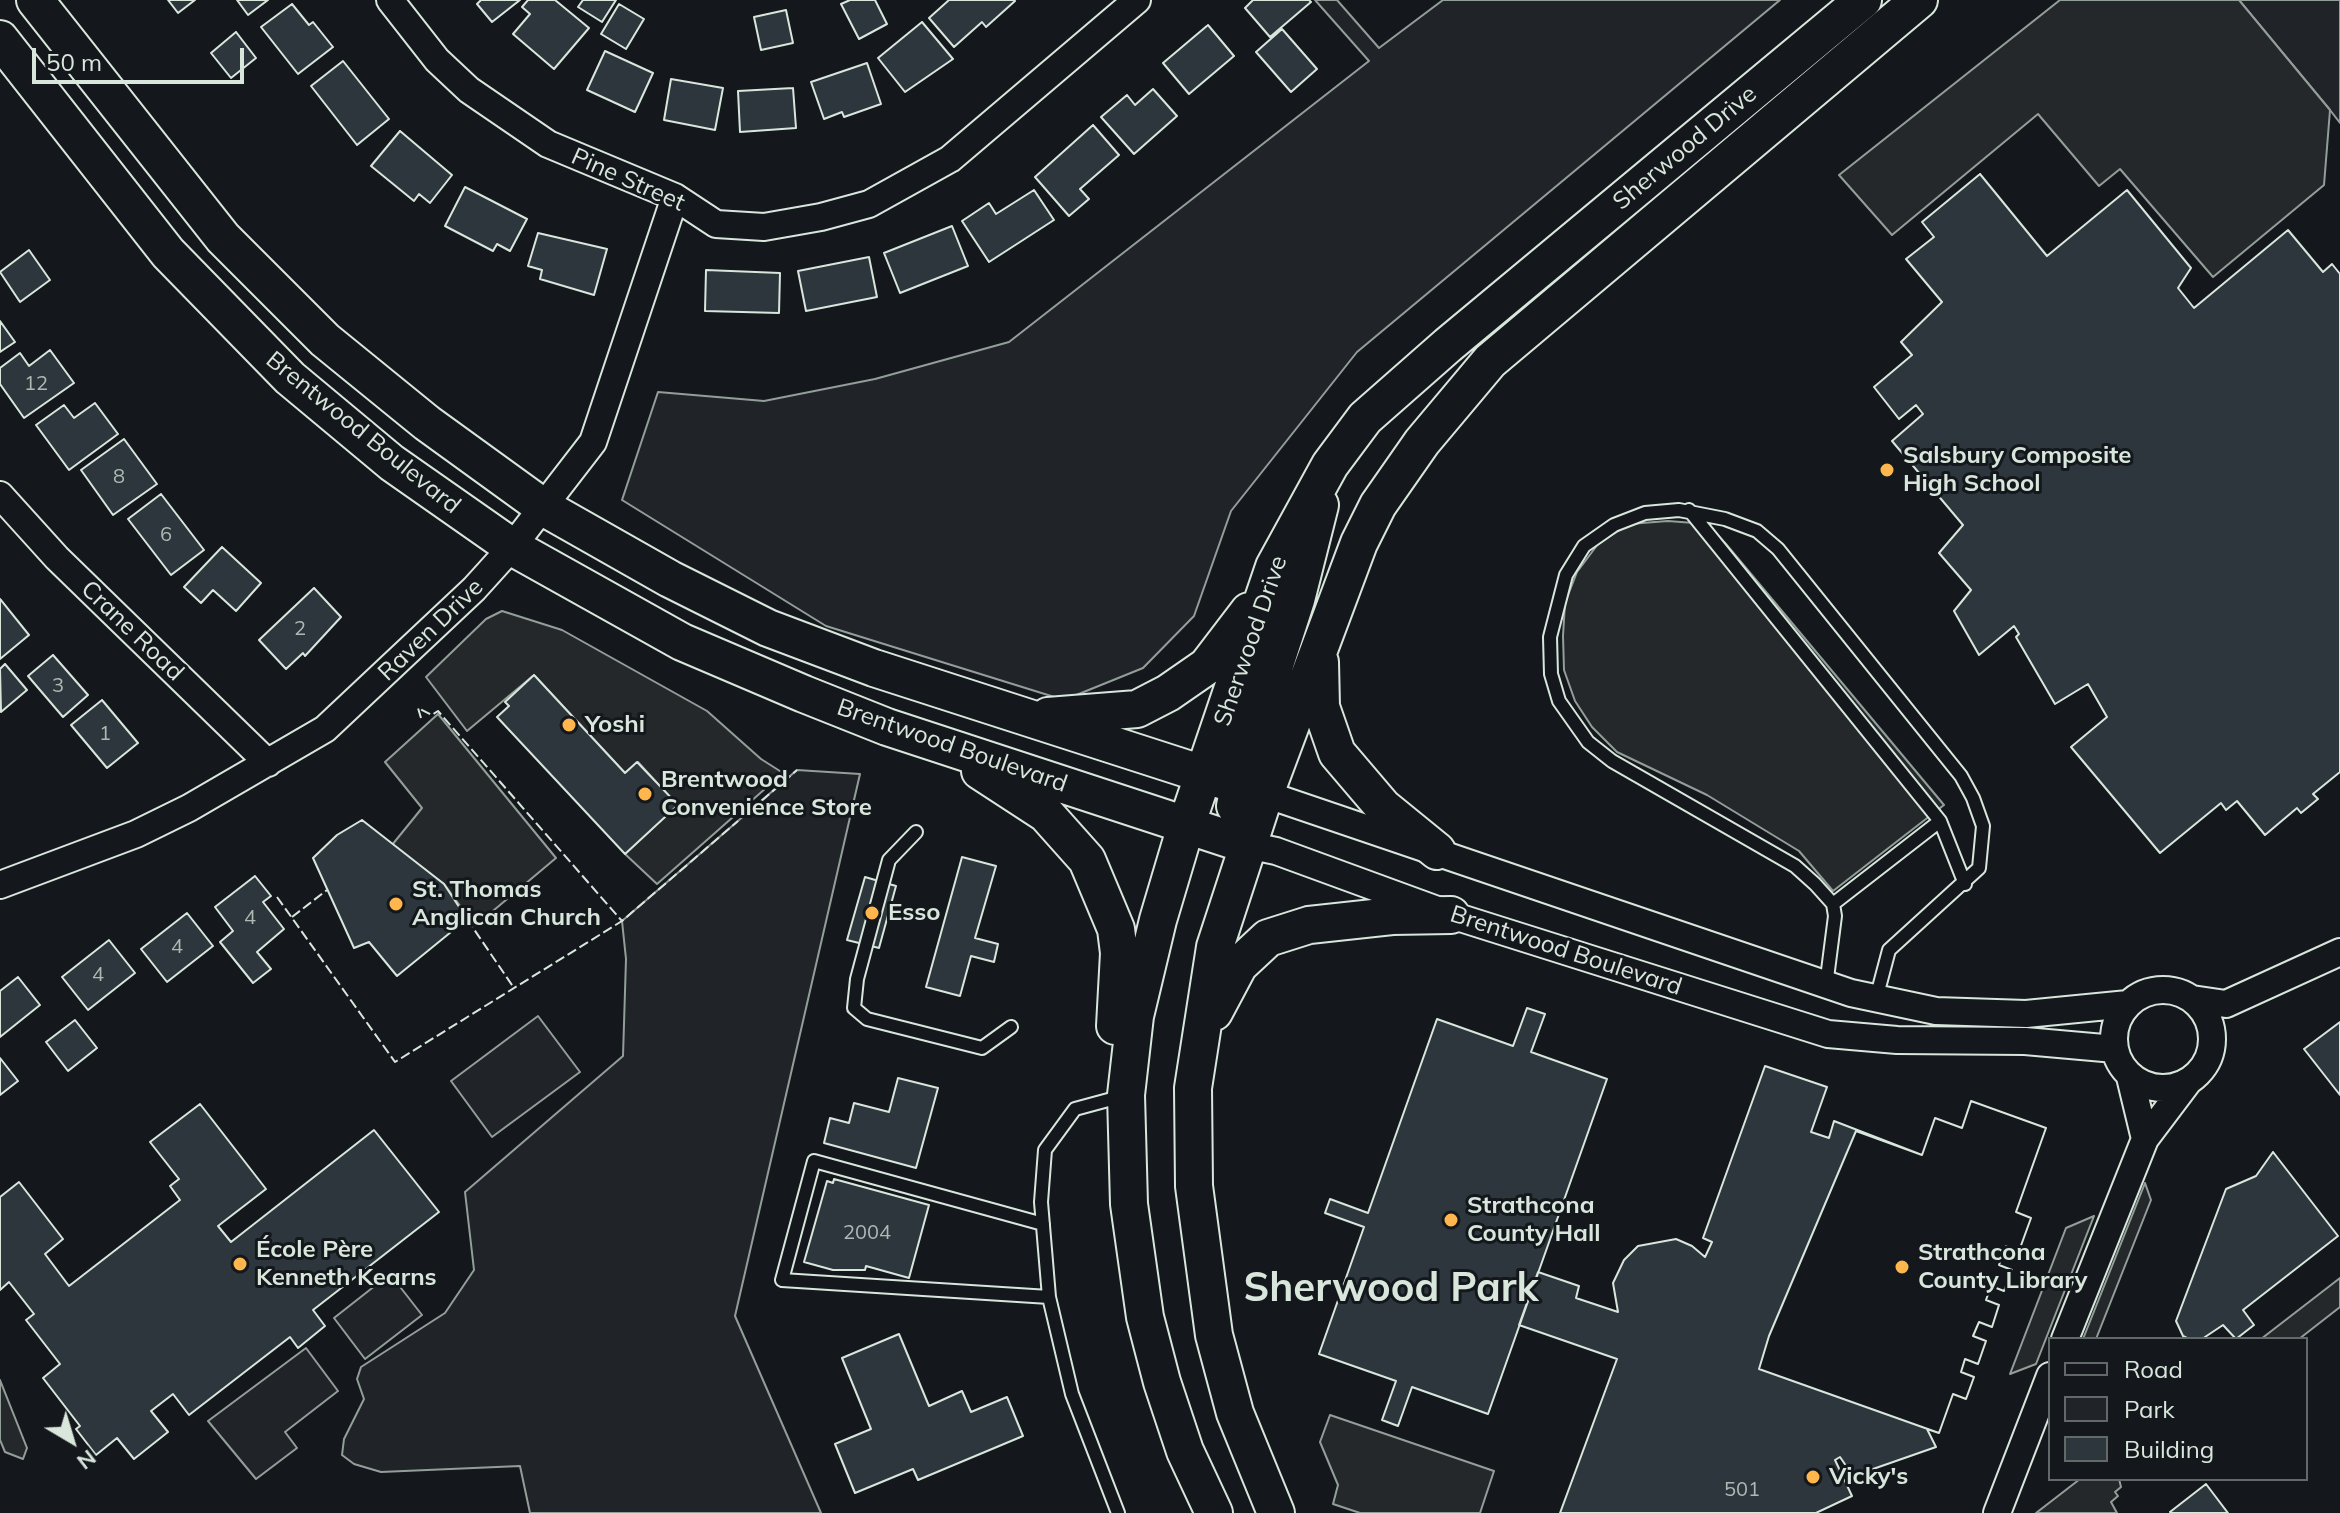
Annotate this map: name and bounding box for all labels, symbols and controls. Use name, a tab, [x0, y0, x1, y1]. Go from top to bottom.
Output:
scale bar	[36, 32, 248, 82]
text: 50 m	[46, 47, 102, 77]
street label: Sherwood Drive	[1607, 80, 1763, 216]
street label: Pine Street	[567, 142, 689, 218]
street label: Brentwood Boulevard	[260, 346, 466, 520]
house number: 12	[24, 372, 48, 396]
place label: Salsbury Composite High School	[1903, 442, 2131, 498]
marker: Salsbury Composite High School	[1878, 461, 1896, 479]
house number: 8	[113, 465, 125, 489]
house number: 6	[160, 523, 172, 547]
street label: Sherwood Drive	[1208, 552, 1294, 730]
street label: Raven Drive	[373, 573, 489, 687]
street label: Crane Road	[75, 575, 189, 687]
house number: 2	[294, 617, 306, 641]
house number: 3	[52, 674, 64, 698]
street label: Brentwood Boulevard	[833, 693, 1071, 799]
place label: Yoshi	[585, 711, 645, 739]
marker: Yoshi	[560, 716, 578, 734]
house number: 1	[99, 722, 111, 746]
place label: Brentwood Convenience Store	[661, 766, 872, 822]
marker: Brentwood Convenience Store	[636, 785, 654, 803]
place label: St. Thomas Anglican Church	[412, 876, 601, 932]
marker: St. Thomas Anglican Church	[387, 895, 405, 913]
place label: Esso	[888, 899, 940, 927]
street label: Brentwood Boulevard	[1447, 900, 1685, 1002]
marker: Esso	[863, 904, 881, 922]
house number: 4	[244, 906, 256, 930]
house number: 4	[171, 935, 183, 959]
house number: 4	[92, 963, 104, 987]
place label: Strathcona County Hall	[1467, 1192, 1600, 1248]
marker: Strathcona County Hall	[1442, 1211, 1460, 1229]
house number: 2004	[843, 1221, 891, 1245]
place label: École Père Kenneth Kearns	[256, 1236, 437, 1292]
place label: Strathcona County Library	[1918, 1239, 2087, 1295]
marker: École Père Kenneth Kearns	[231, 1255, 249, 1273]
marker: Strathcona County Library	[1893, 1258, 1911, 1276]
district label: Sherwood Park	[1243, 1265, 1539, 1313]
legend	[2048, 1337, 2308, 1481]
text: Road	[2124, 1354, 2183, 1384]
text: Park	[2124, 1394, 2175, 1424]
north arrow	[32, 1401, 112, 1481]
text: Building	[2124, 1434, 2214, 1464]
text: N	[72, 1444, 102, 1476]
place label: Vicky's	[1829, 1463, 1908, 1491]
marker: Vicky's	[1804, 1468, 1822, 1486]
house number: 501	[1724, 1478, 1760, 1502]

